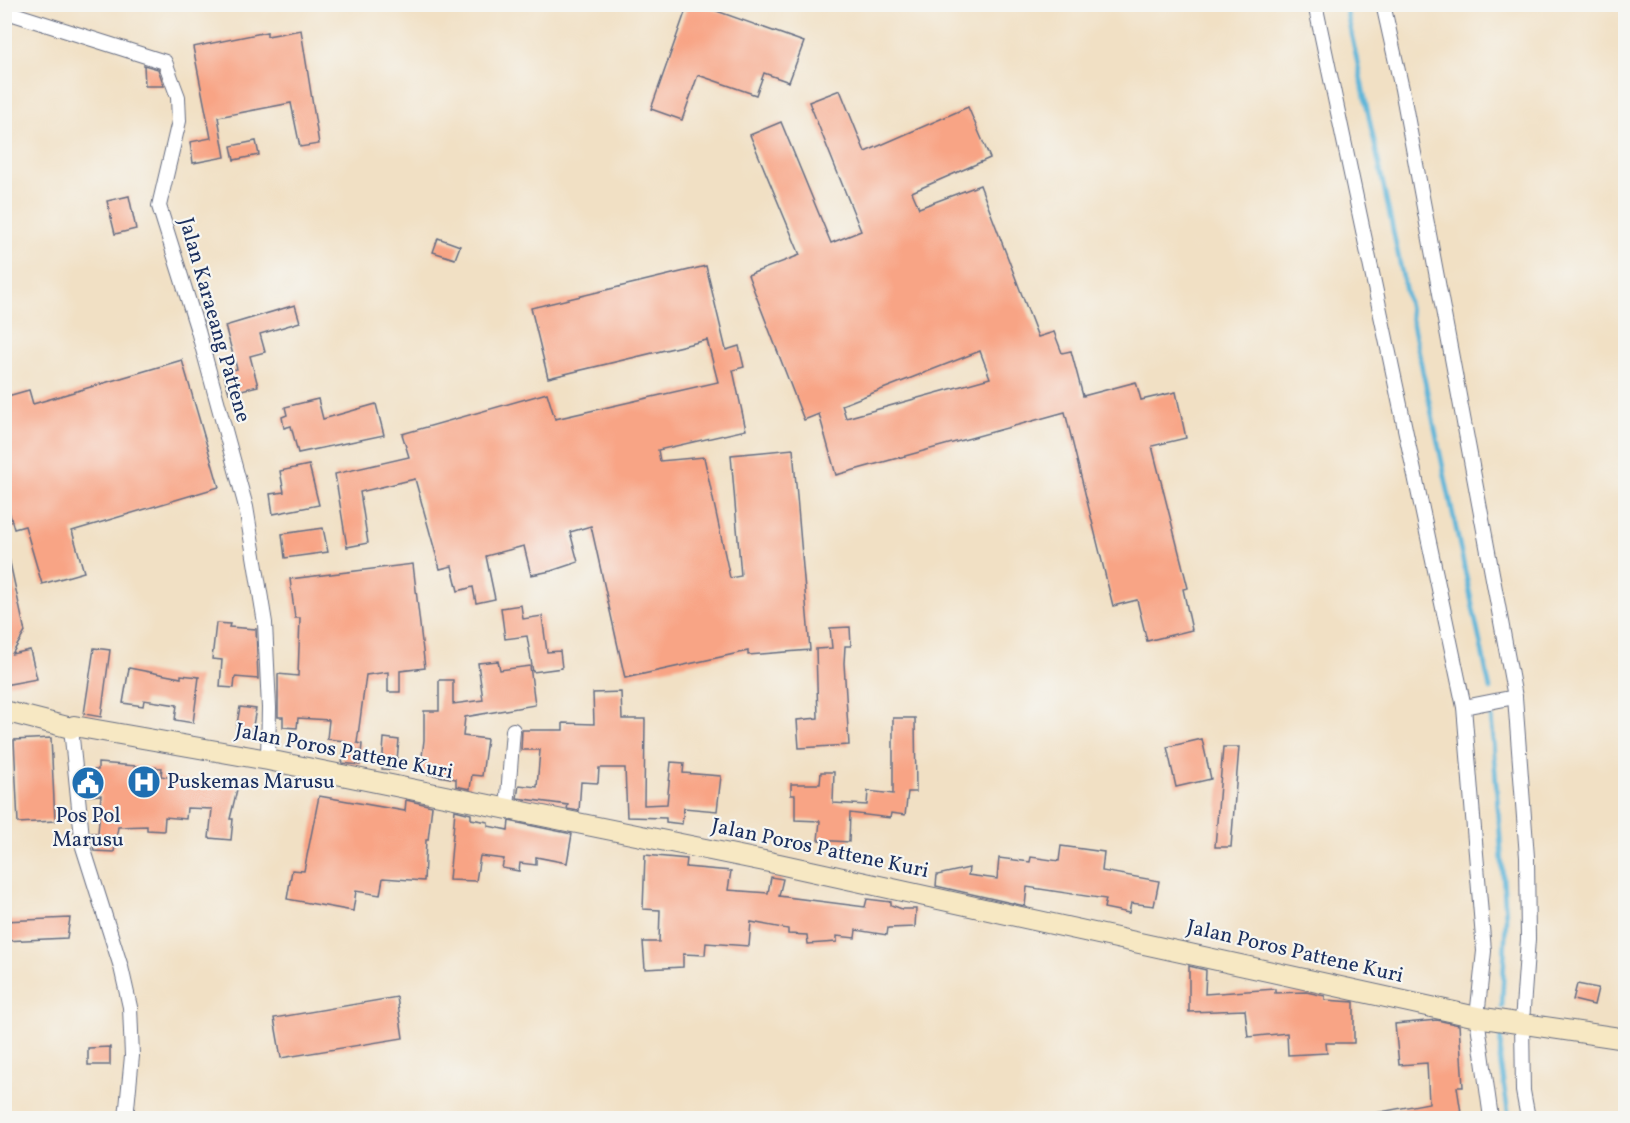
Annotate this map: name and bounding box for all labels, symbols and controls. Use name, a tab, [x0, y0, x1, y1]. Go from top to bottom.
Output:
street label: Jalan Karaeang Pattene	[171, 214, 257, 426]
street label: Jalan Poros Pattene Kuri	[233, 717, 455, 787]
hospital icon: Puskemas Marusu	[126, 764, 162, 800]
public building icon: Pos Pol Marusu	[70, 765, 106, 801]
place label: Puskemas Marusu	[167, 768, 335, 797]
place label: Pos Pol Marusu	[52, 802, 124, 855]
street label: Jalan Poros Pattene Kuri	[709, 812, 931, 886]
street label: Jalan Poros Pattene Kuri	[1184, 913, 1406, 991]

